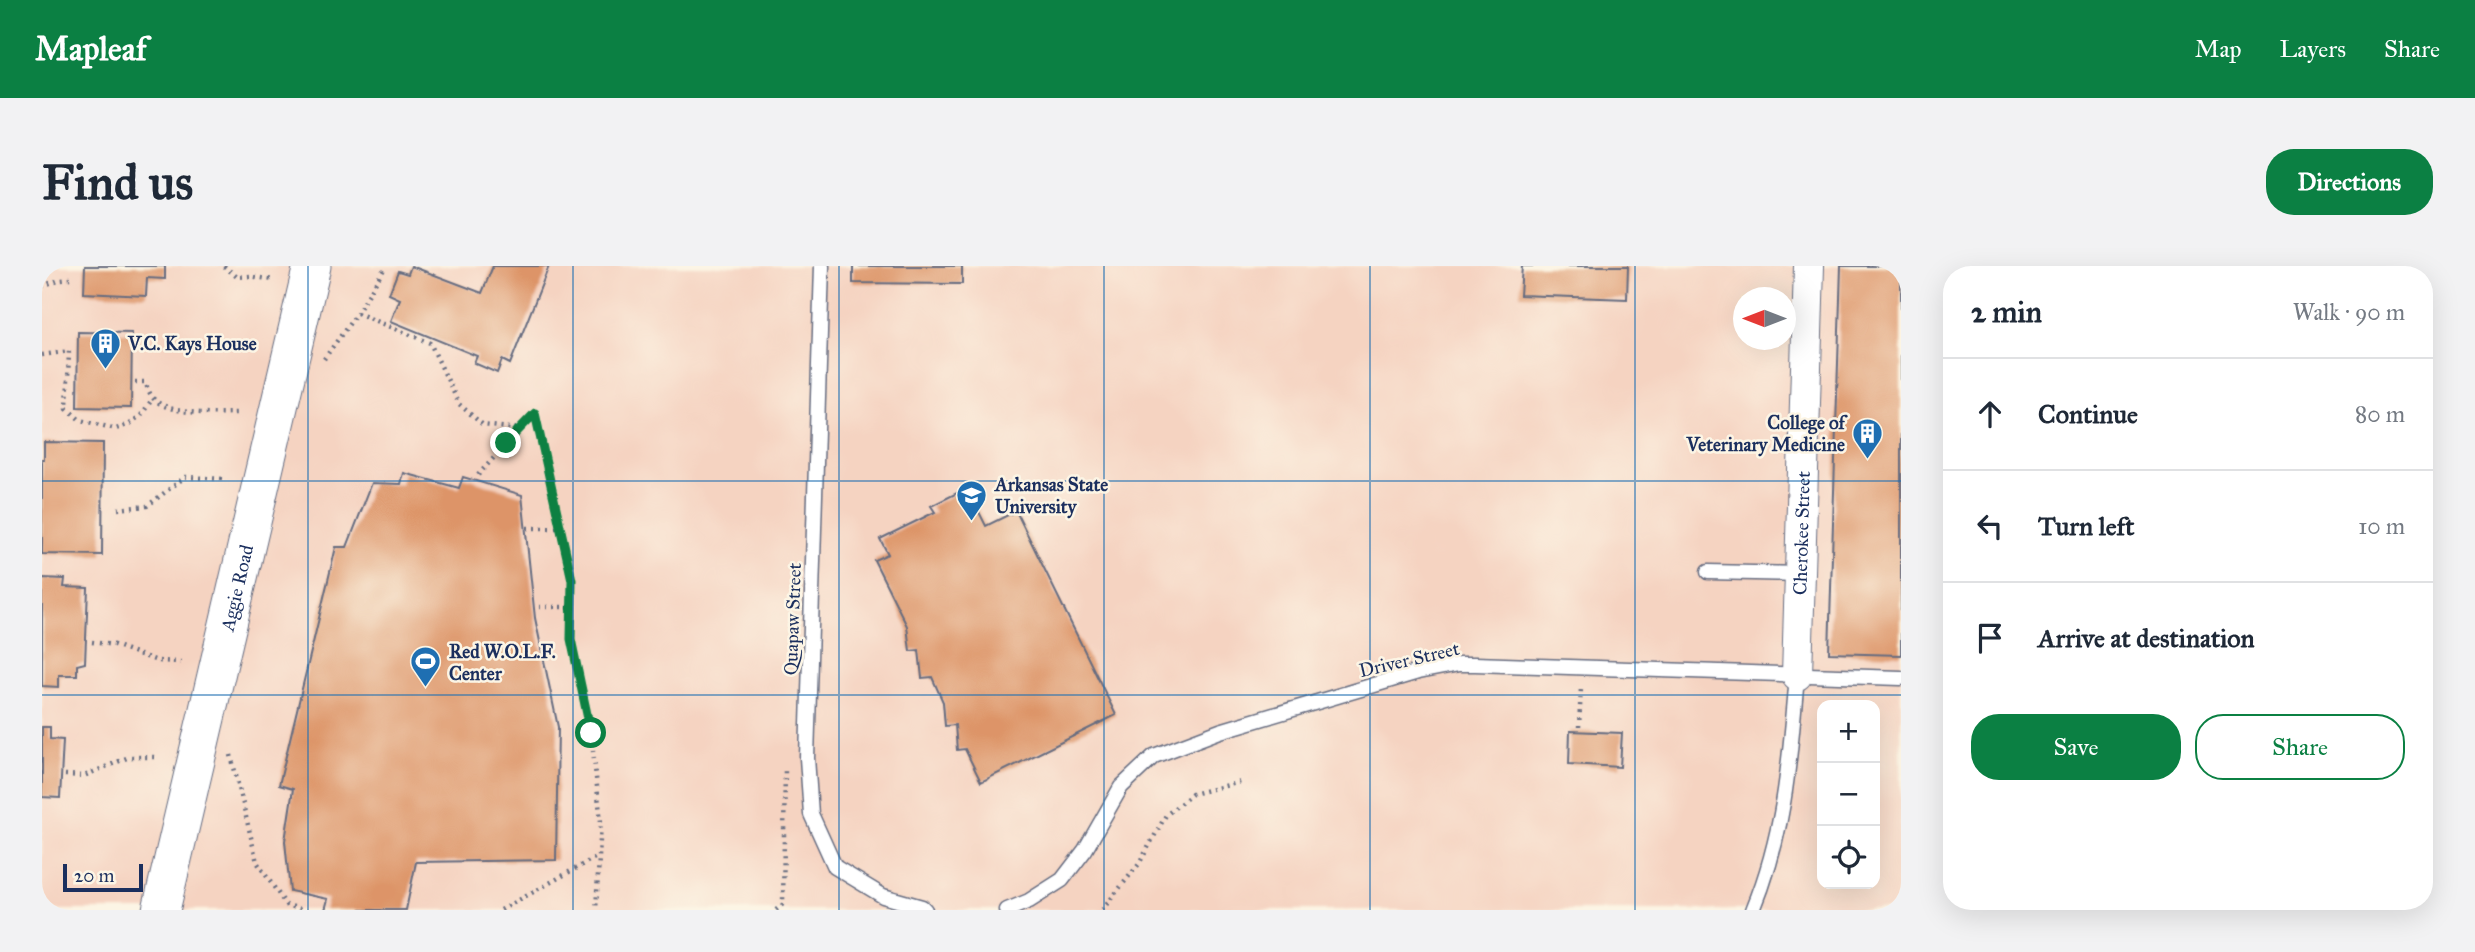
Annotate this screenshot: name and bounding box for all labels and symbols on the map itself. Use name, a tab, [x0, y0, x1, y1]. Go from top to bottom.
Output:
north arrow	[1733, 287, 1796, 350]
building icon: V.C. Kays House	[88, 326, 122, 370]
place label: V.C. Kays House	[127, 332, 257, 356]
place label: College of Veterinary Medicine	[1685, 411, 1849, 457]
building icon: College of Veterinary Medicine	[1851, 416, 1885, 460]
route end	[490, 427, 521, 458]
street label: Cherokee Street	[1788, 471, 1815, 595]
place label: Arkansas State University	[993, 473, 1108, 519]
school or university icon: Arkansas State University	[955, 478, 989, 522]
street label: Aggie Road	[216, 542, 258, 634]
street label: Quapaw Street	[779, 562, 806, 676]
street label: Driver Street	[1357, 637, 1462, 682]
place label: Red W.O.L.F. Center	[449, 640, 556, 685]
sports icon: Red W.O.L.F. Center	[409, 645, 443, 689]
route start	[575, 717, 606, 748]
scale bar	[63, 861, 144, 893]

